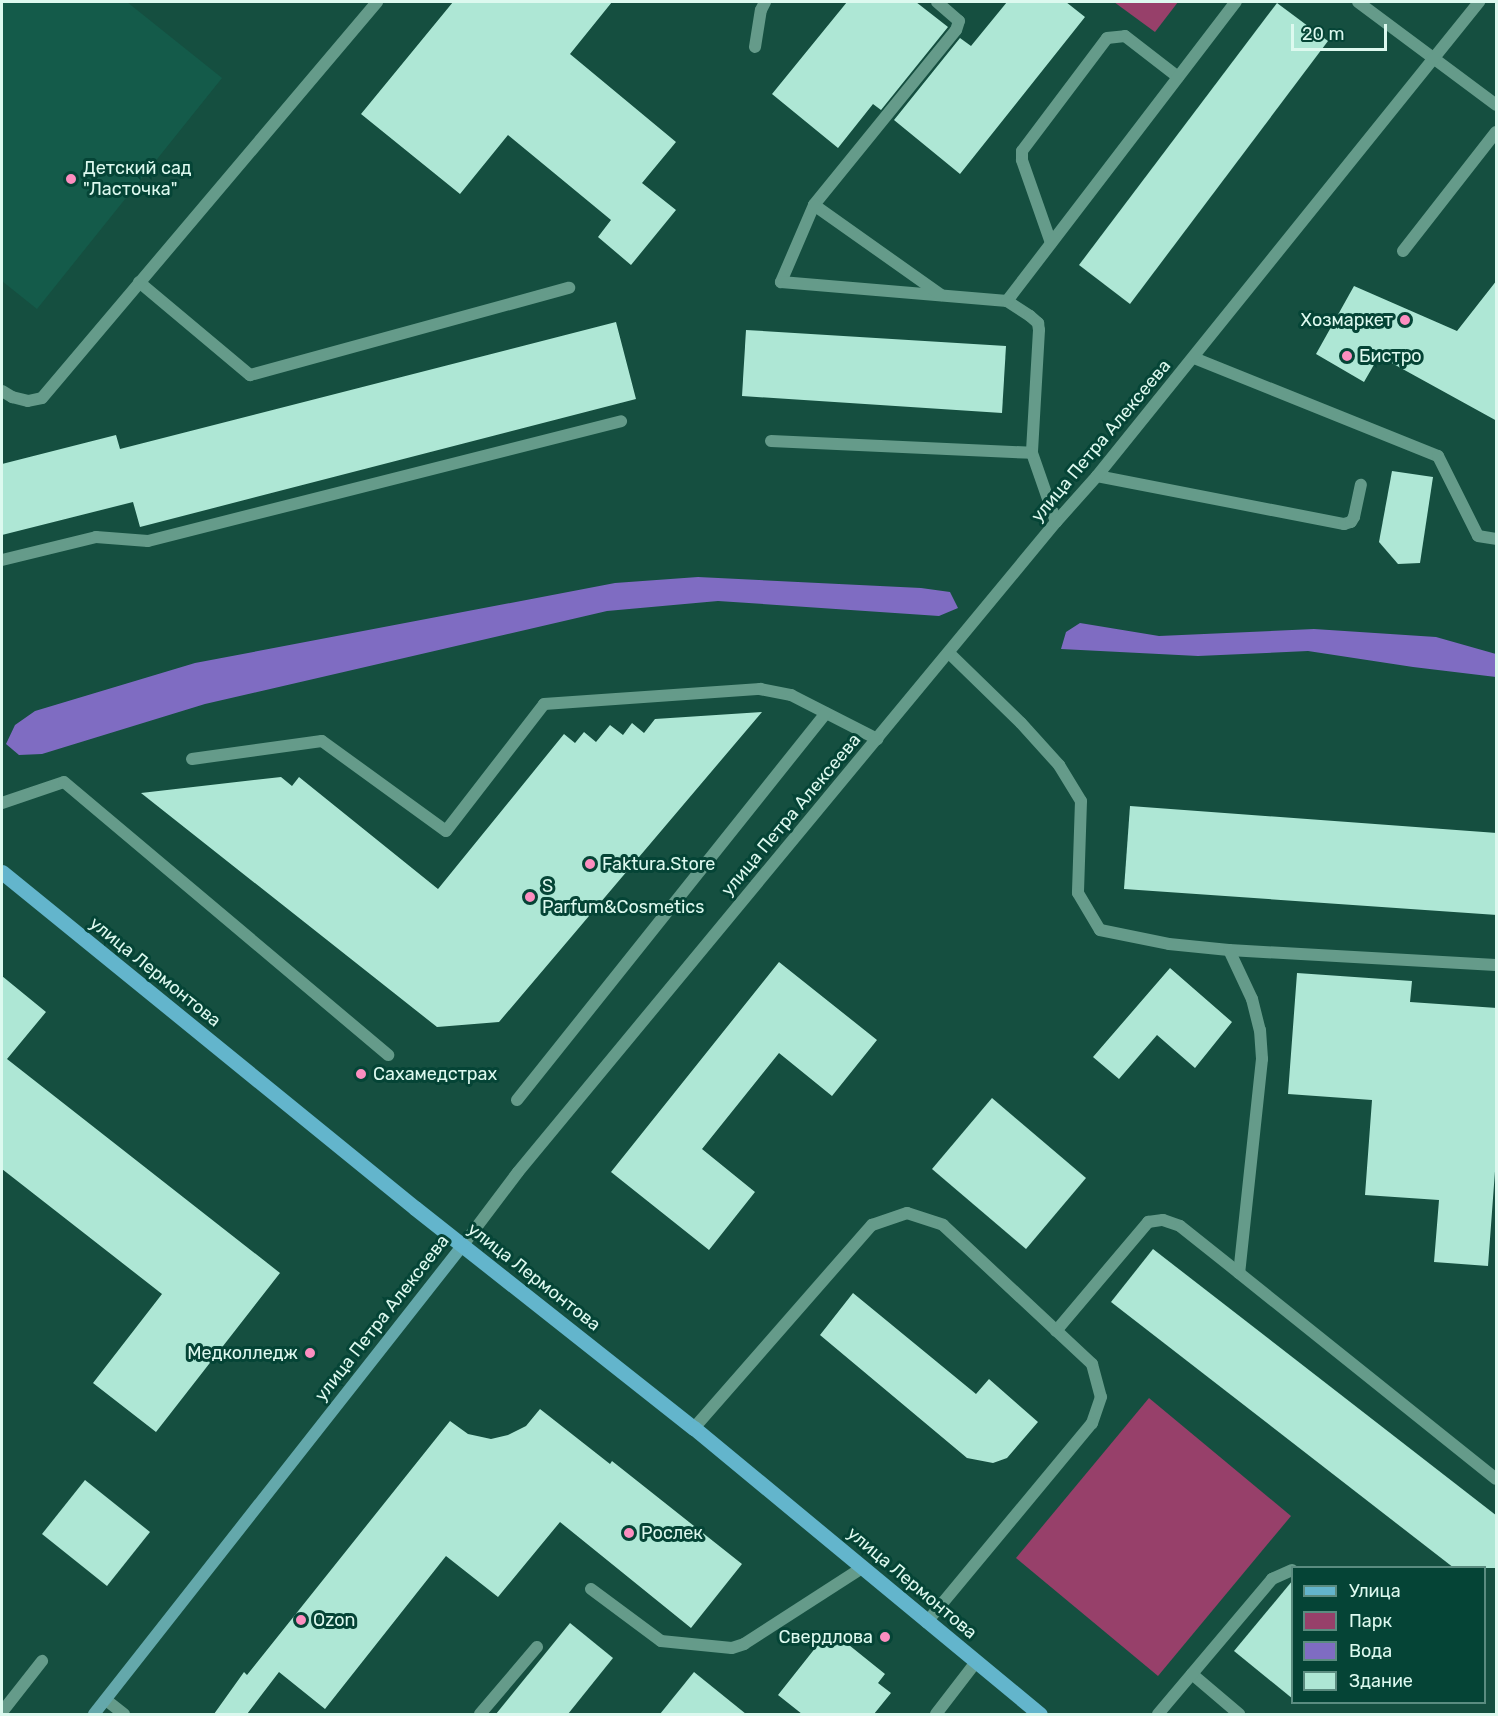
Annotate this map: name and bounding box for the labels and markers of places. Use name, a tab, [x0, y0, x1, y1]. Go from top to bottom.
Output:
place label: Детский сад "Ласточка"	[83, 158, 192, 201]
marker: Детский сад "Ласточка"	[64, 172, 78, 186]
place label: Хозмаркет	[1301, 309, 1393, 331]
marker: Хозмаркет	[1398, 313, 1412, 327]
place label: Бистро	[1359, 345, 1422, 367]
marker: Бистро	[1340, 349, 1354, 363]
place label: Faktura.Store	[602, 853, 715, 875]
marker: Faktura.Store	[583, 857, 597, 871]
place label: S Parfum&Cosmetics	[542, 876, 704, 918]
marker: S Parfum&Cosmetics	[523, 890, 537, 904]
place label: Сахамедстрах	[373, 1063, 497, 1085]
marker: Сахамедстрах	[354, 1067, 368, 1081]
place label: Медколледж	[187, 1342, 298, 1364]
marker: Медколледж	[303, 1346, 317, 1360]
place label: Рослек	[641, 1522, 703, 1544]
marker: Рослек	[622, 1526, 636, 1540]
place label: Ozon	[313, 1609, 355, 1631]
marker: Ozon	[294, 1613, 308, 1627]
place label: Свердлова	[779, 1626, 873, 1648]
marker: Свердлова	[878, 1630, 892, 1644]

